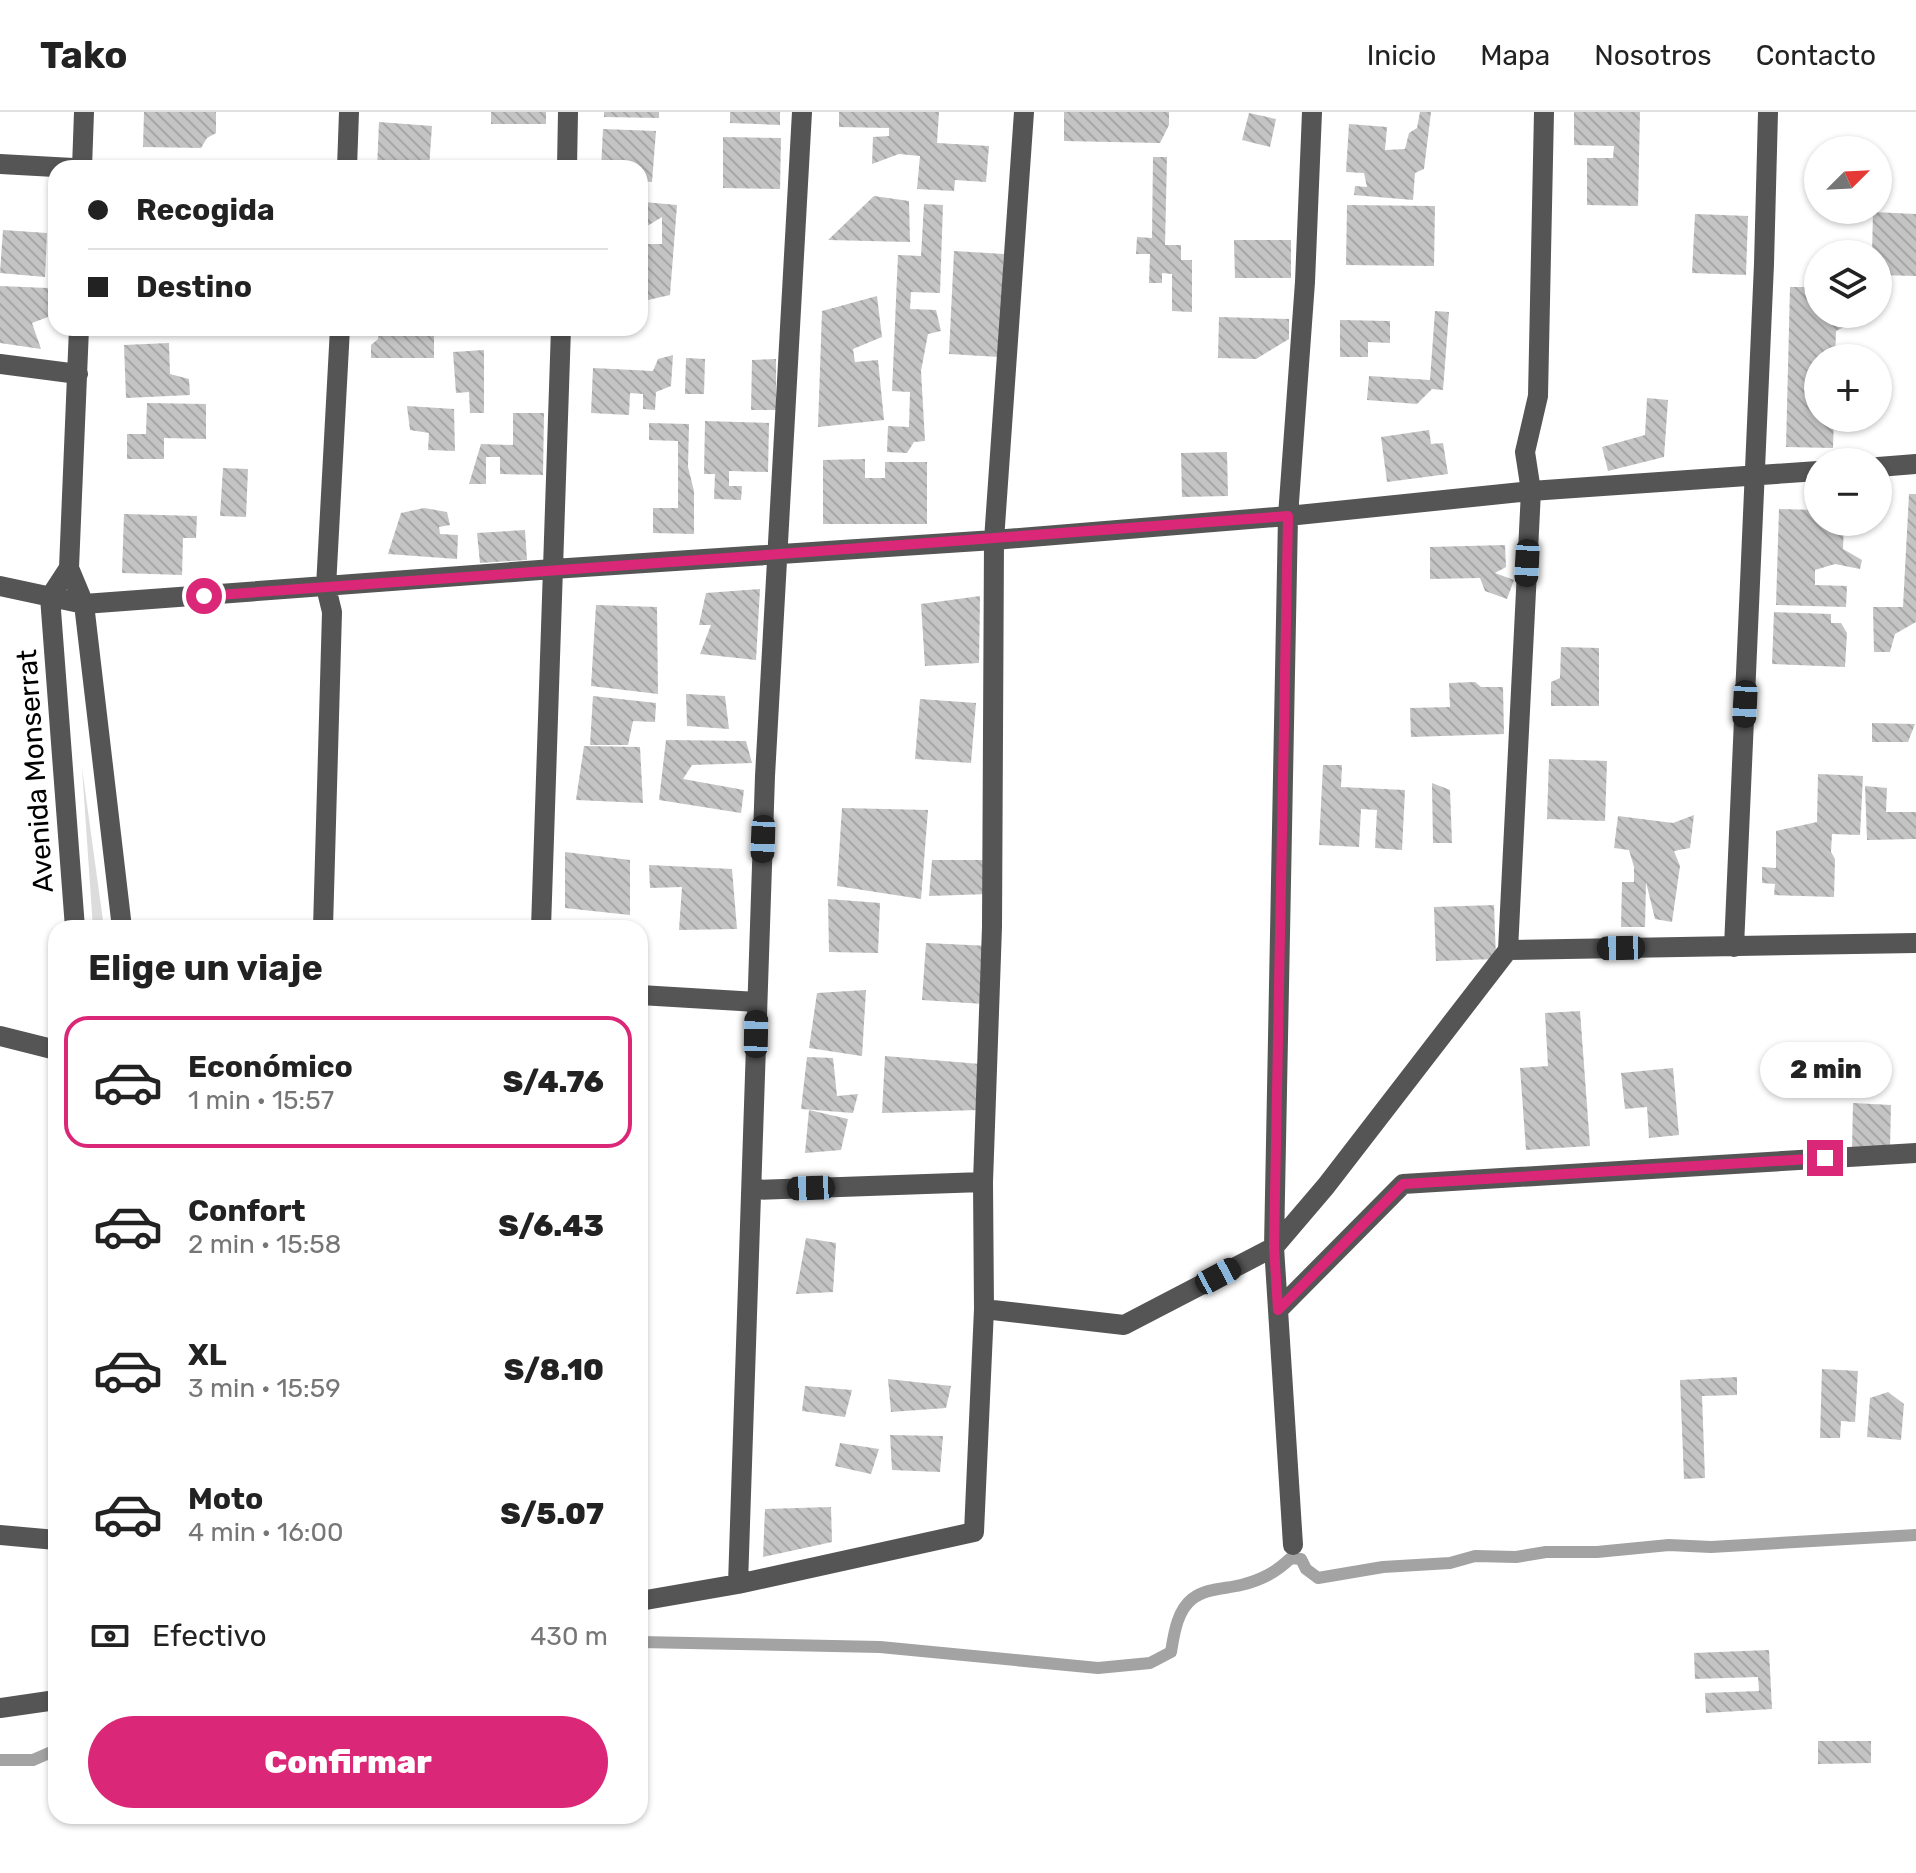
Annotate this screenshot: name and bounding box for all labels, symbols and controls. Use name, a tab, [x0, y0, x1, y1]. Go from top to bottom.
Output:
text: Tako	[40, 32, 128, 78]
text: Inicio	[1367, 39, 1436, 72]
text: Mapa	[1480, 39, 1550, 72]
text: Nosotros	[1594, 39, 1712, 72]
text: Contacto	[1756, 39, 1876, 72]
north arrow	[1804, 136, 1892, 224]
map controls	[1804, 136, 1892, 536]
text: Recogida	[136, 192, 275, 228]
button: layers	[1804, 240, 1892, 328]
text: Destino	[136, 269, 252, 305]
button: +	[1804, 344, 1892, 432]
button: −	[1804, 448, 1892, 536]
car	[1514, 538, 1540, 588]
route start	[186, 578, 222, 614]
street label: Avenida Monserrat	[10, 648, 60, 894]
car	[1732, 679, 1758, 729]
car	[750, 815, 776, 863]
car	[1597, 936, 1645, 960]
text: Elige un viaje	[88, 946, 323, 989]
car	[744, 1010, 768, 1058]
callout: 2 min	[1759, 1042, 1891, 1098]
icon: car	[92, 1046, 164, 1118]
text: Económico	[188, 1049, 353, 1085]
text: 2 min	[1790, 1054, 1862, 1085]
text: S/4.76	[503, 1064, 604, 1100]
text: 1 min · 15:57	[188, 1085, 334, 1116]
route end	[1807, 1140, 1843, 1176]
car	[787, 1175, 835, 1201]
icon: car	[92, 1190, 164, 1262]
text: Confort	[188, 1193, 306, 1229]
text: S/6.43	[498, 1208, 604, 1244]
text: 2 min · 15:58	[188, 1229, 341, 1260]
car	[1191, 1254, 1245, 1298]
icon: car	[92, 1334, 164, 1406]
text: XL	[188, 1337, 227, 1373]
text: S/8.10	[504, 1352, 604, 1388]
text: 3 min · 15:59	[188, 1373, 341, 1404]
icon: car	[92, 1478, 164, 1550]
text: Moto	[188, 1481, 263, 1517]
text: S/5.07	[500, 1496, 604, 1532]
text: 4 min · 16:00	[188, 1517, 343, 1548]
icon: cash	[88, 1614, 132, 1658]
text: Efectivo	[152, 1618, 267, 1654]
text: 430 m	[530, 1621, 608, 1652]
button: Confirmar	[88, 1716, 608, 1808]

